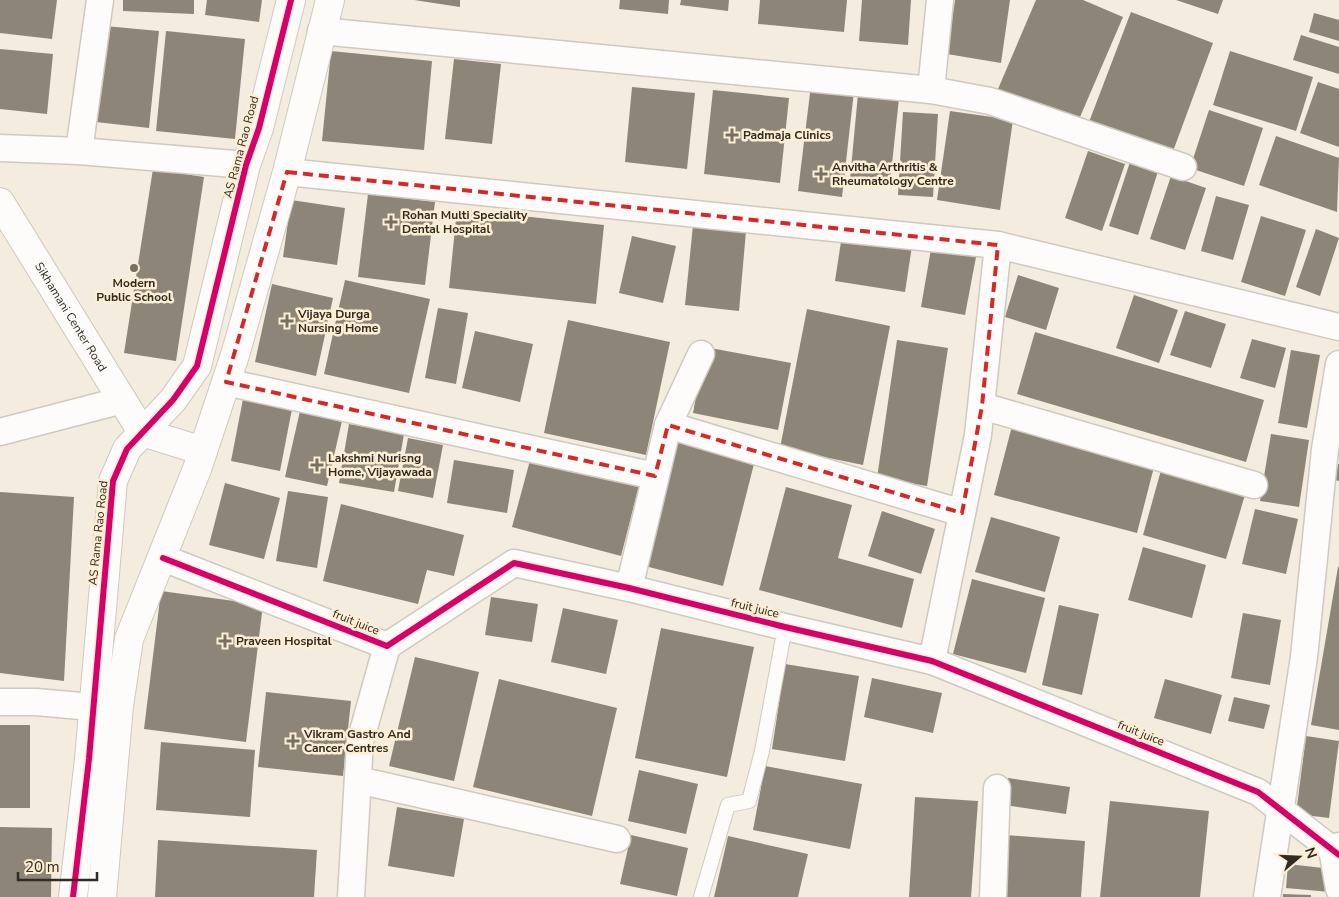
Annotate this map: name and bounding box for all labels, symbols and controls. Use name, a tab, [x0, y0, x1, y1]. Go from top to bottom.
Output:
street label: AS Rama Rao Road	[220, 94, 262, 200]
place label: Padmaja Clinics	[743, 127, 831, 143]
marker: Padmaja Clinics	[725, 128, 739, 142]
place label: Anvitha Arthritis & Rheumatology Centre	[832, 159, 954, 189]
marker: Anvitha Arthritis & Rheumatology Centre	[814, 167, 828, 181]
place label: Rohan Multi Speciality Dental Hospital	[402, 207, 528, 237]
marker: Rohan Multi Speciality Dental Hospital	[384, 215, 398, 229]
street label: Sikhamani Center Road	[31, 259, 111, 374]
marker: Modern Public School	[128, 262, 140, 274]
place label: Modern Public School	[96, 275, 172, 305]
place label: Vijaya Durga Nursing Home	[297, 306, 379, 336]
marker: Vijaya Durga Nursing Home	[280, 314, 294, 328]
place label: Lakshmi Nurisng Home, Vijayawada	[328, 450, 432, 480]
marker: Lakshmi Nurisng Home, Vijayawada	[310, 458, 324, 472]
street label: AS Rama Rao Road	[85, 480, 111, 586]
street label: fruit juice	[729, 594, 781, 622]
street label: fruit juice	[330, 605, 382, 639]
place label: Praveen Hospital	[236, 633, 332, 649]
marker: Praveen Hospital	[218, 634, 232, 648]
street label: fruit juice	[1115, 716, 1167, 750]
place label: Vikram Gastro And Cancer Centres	[303, 726, 411, 756]
marker: Vikram Gastro And Cancer Centres	[286, 734, 300, 748]
north arrow	[1274, 832, 1324, 882]
text: N	[1300, 845, 1322, 861]
scale bar	[18, 850, 96, 882]
text: 20 m	[25, 857, 60, 877]

